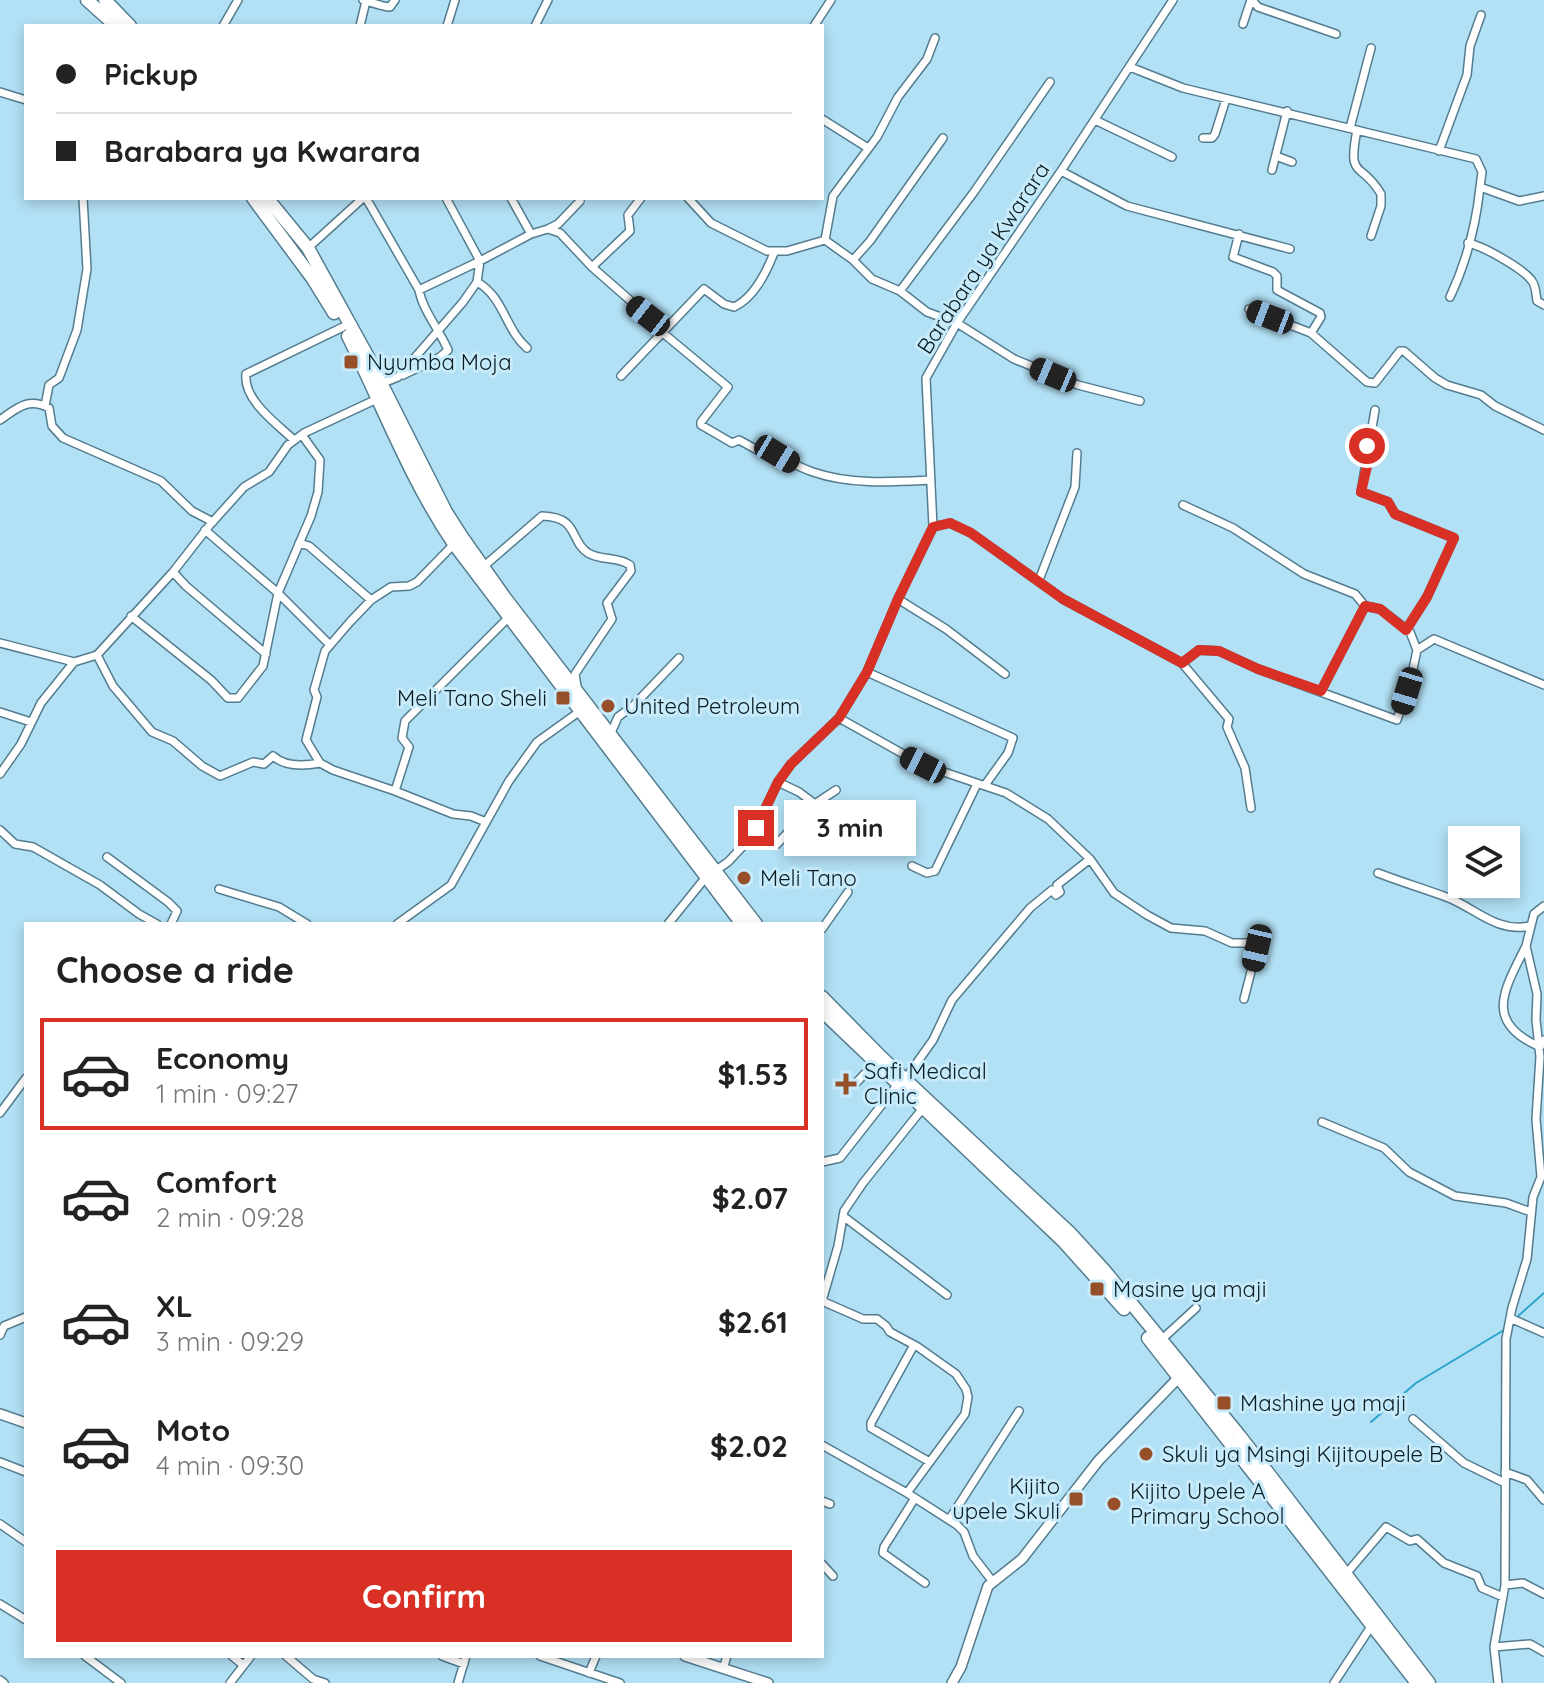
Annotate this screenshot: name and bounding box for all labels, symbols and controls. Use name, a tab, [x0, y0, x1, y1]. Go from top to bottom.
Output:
text: Pickup	[104, 55, 198, 93]
text: Barabara ya Kwarara	[104, 132, 421, 170]
street label: Barabara ya Kwarara	[911, 157, 1055, 359]
car	[622, 292, 674, 340]
car	[1243, 297, 1297, 337]
place label: Nyumba Moja	[367, 348, 512, 376]
marker: Nyumba Moja	[342, 353, 360, 371]
car	[1026, 355, 1080, 395]
route start	[1349, 428, 1385, 464]
car	[750, 431, 804, 477]
car	[1389, 665, 1425, 717]
place label: Meli Tano Sheli	[397, 684, 547, 712]
marker: Meli Tano Sheli	[554, 689, 572, 707]
place label: United Petroleum	[624, 692, 800, 720]
marker: United Petroleum	[599, 697, 617, 715]
car	[896, 743, 950, 787]
callout: 3 min	[784, 800, 916, 856]
route end	[738, 810, 774, 846]
text: 3 min	[817, 811, 883, 844]
map controls	[1448, 826, 1520, 898]
button: layers	[1448, 826, 1520, 898]
place label: Meli Tano	[760, 864, 857, 892]
marker: Meli Tano	[735, 869, 753, 887]
car	[1240, 922, 1274, 974]
text: Choose a ride	[56, 947, 294, 992]
icon: car	[60, 1038, 132, 1110]
text: Economy	[156, 1039, 289, 1077]
text: $1.53	[718, 1055, 788, 1093]
place label: Safi Medical Clinic	[864, 1057, 987, 1110]
marker: Safi Medical Clinic	[835, 1073, 857, 1095]
text: 1 min · 09:27	[156, 1077, 298, 1110]
icon: car	[60, 1162, 132, 1234]
text: Comfort	[156, 1163, 277, 1201]
text: $2.07	[712, 1179, 788, 1217]
text: 2 min · 09:28	[156, 1201, 304, 1234]
place label: Masine ya maji	[1113, 1275, 1267, 1303]
marker: Masine ya maji	[1088, 1280, 1106, 1298]
icon: car	[60, 1286, 132, 1358]
text: XL	[156, 1287, 193, 1325]
text: $2.61	[718, 1303, 788, 1341]
text: 3 min · 09:29	[156, 1325, 304, 1358]
place label: Mashine ya maji	[1240, 1389, 1406, 1417]
marker: Mashine ya maji	[1215, 1394, 1233, 1412]
icon: car	[60, 1410, 132, 1482]
text: Moto	[156, 1411, 230, 1449]
text: $2.02	[710, 1427, 788, 1465]
place label: Skuli ya Msingi Kijitoupele B	[1162, 1440, 1443, 1468]
marker: Skuli ya Msingi Kijitoupele B	[1137, 1445, 1155, 1463]
text: 4 min · 09:30	[156, 1449, 304, 1482]
place label: Kijito upele Skuli	[952, 1472, 1060, 1525]
place label: Kijito Upele A Primary School	[1130, 1477, 1285, 1530]
marker: Kijito upele Skuli	[1067, 1490, 1085, 1508]
marker: Kijito Upele A Primary School	[1105, 1495, 1123, 1513]
button: Confirm	[56, 1550, 792, 1642]

